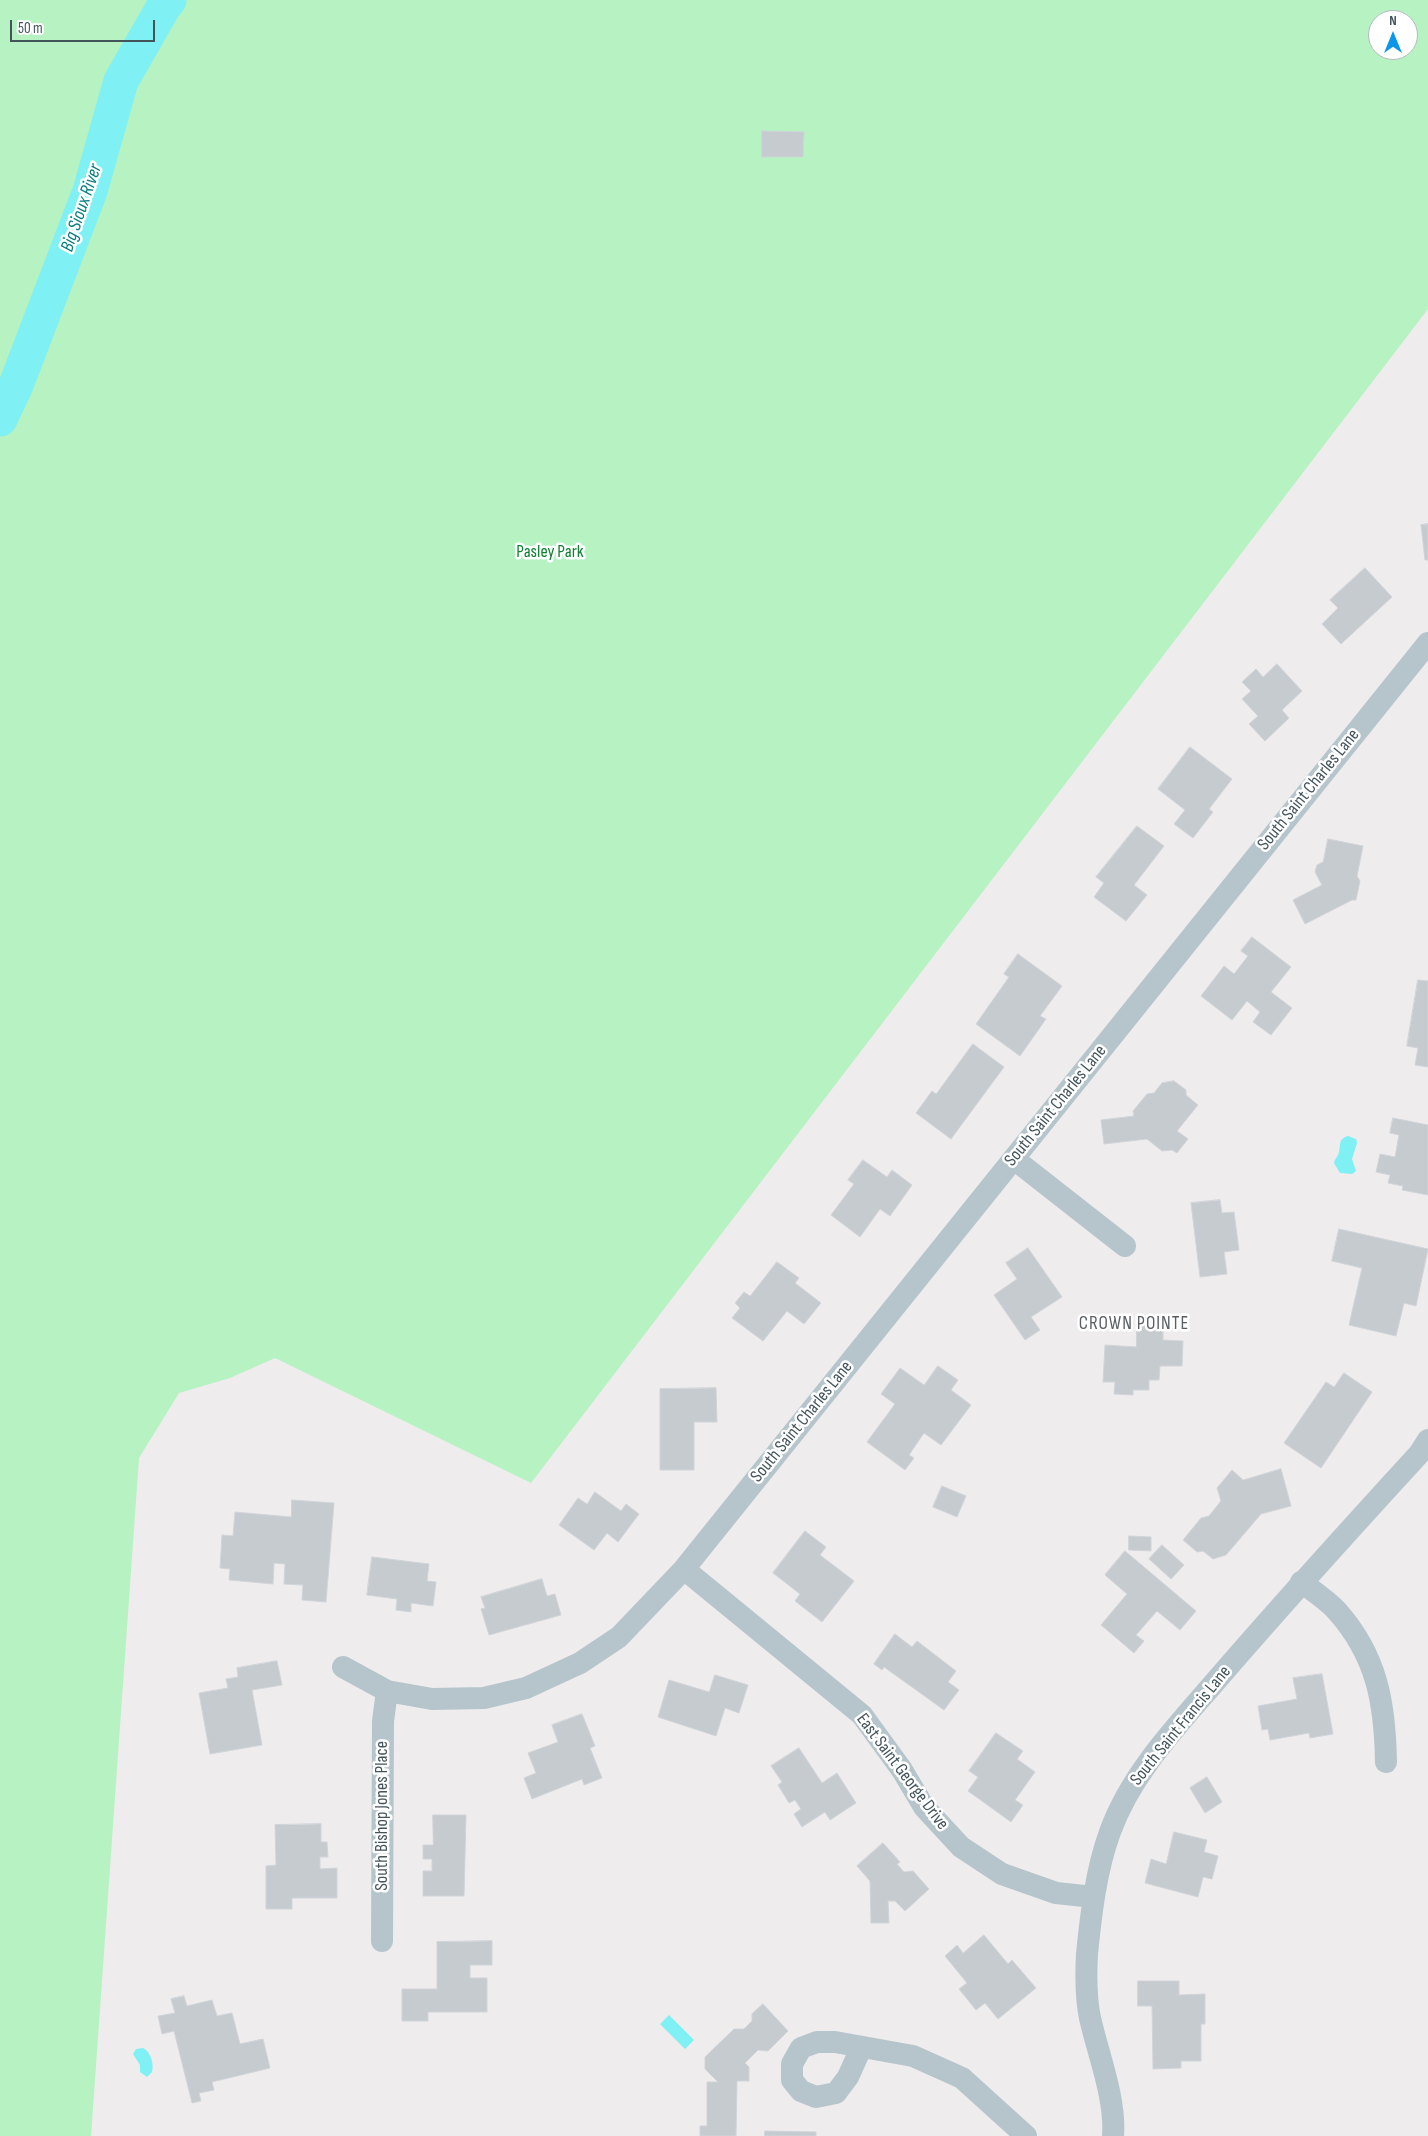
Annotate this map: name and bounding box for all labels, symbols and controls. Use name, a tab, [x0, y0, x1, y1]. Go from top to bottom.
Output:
scale bar	[12, 10, 158, 42]
north arrow	[1368, 10, 1418, 60]
text: N	[1389, 12, 1397, 29]
text: 50 m	[18, 19, 43, 38]
water label: Big Sioux River	[56, 161, 108, 255]
park label: Pasley Park	[516, 541, 584, 563]
street label: South Saint Charles Lane	[1253, 725, 1365, 855]
street label: South Saint Charles Lane	[1000, 1041, 1112, 1171]
district label: CROWN POINTE	[1077, 1313, 1191, 1335]
street label: South Saint Charles Lane	[746, 1357, 858, 1487]
street label: South Saint Francis Lane	[1126, 1662, 1236, 1790]
street label: East Saint George Drive	[851, 1710, 953, 1834]
street label: South Bishop Jones Place	[371, 1741, 393, 1891]

